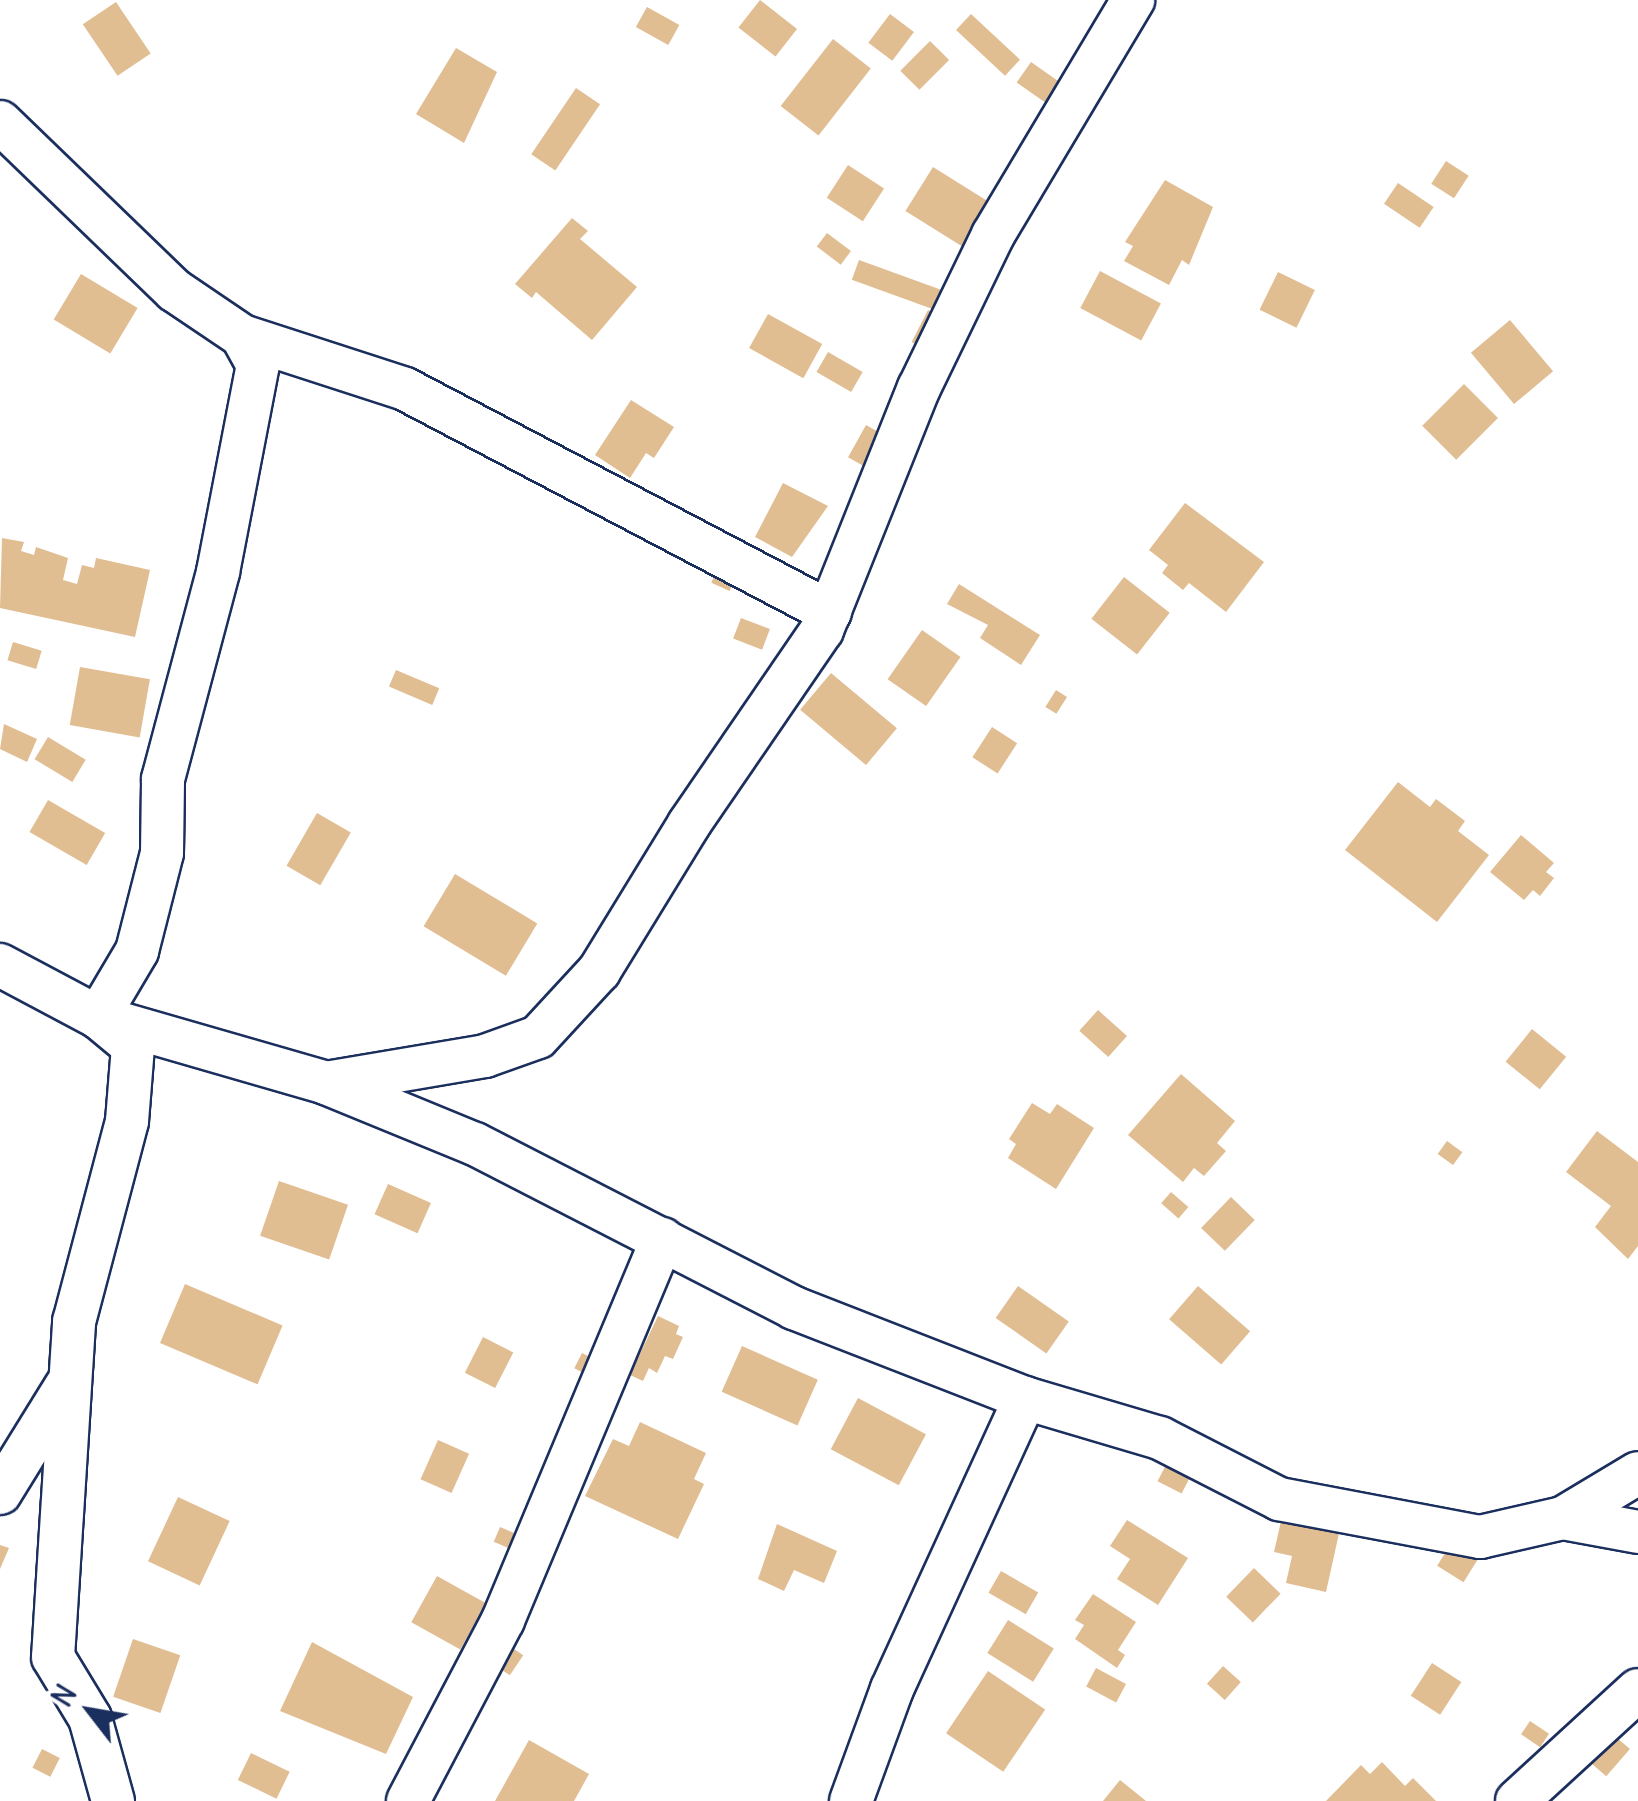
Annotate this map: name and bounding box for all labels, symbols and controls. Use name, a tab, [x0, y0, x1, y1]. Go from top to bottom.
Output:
north arrow	[40, 1661, 140, 1761]
text: N	[44, 1678, 85, 1713]

